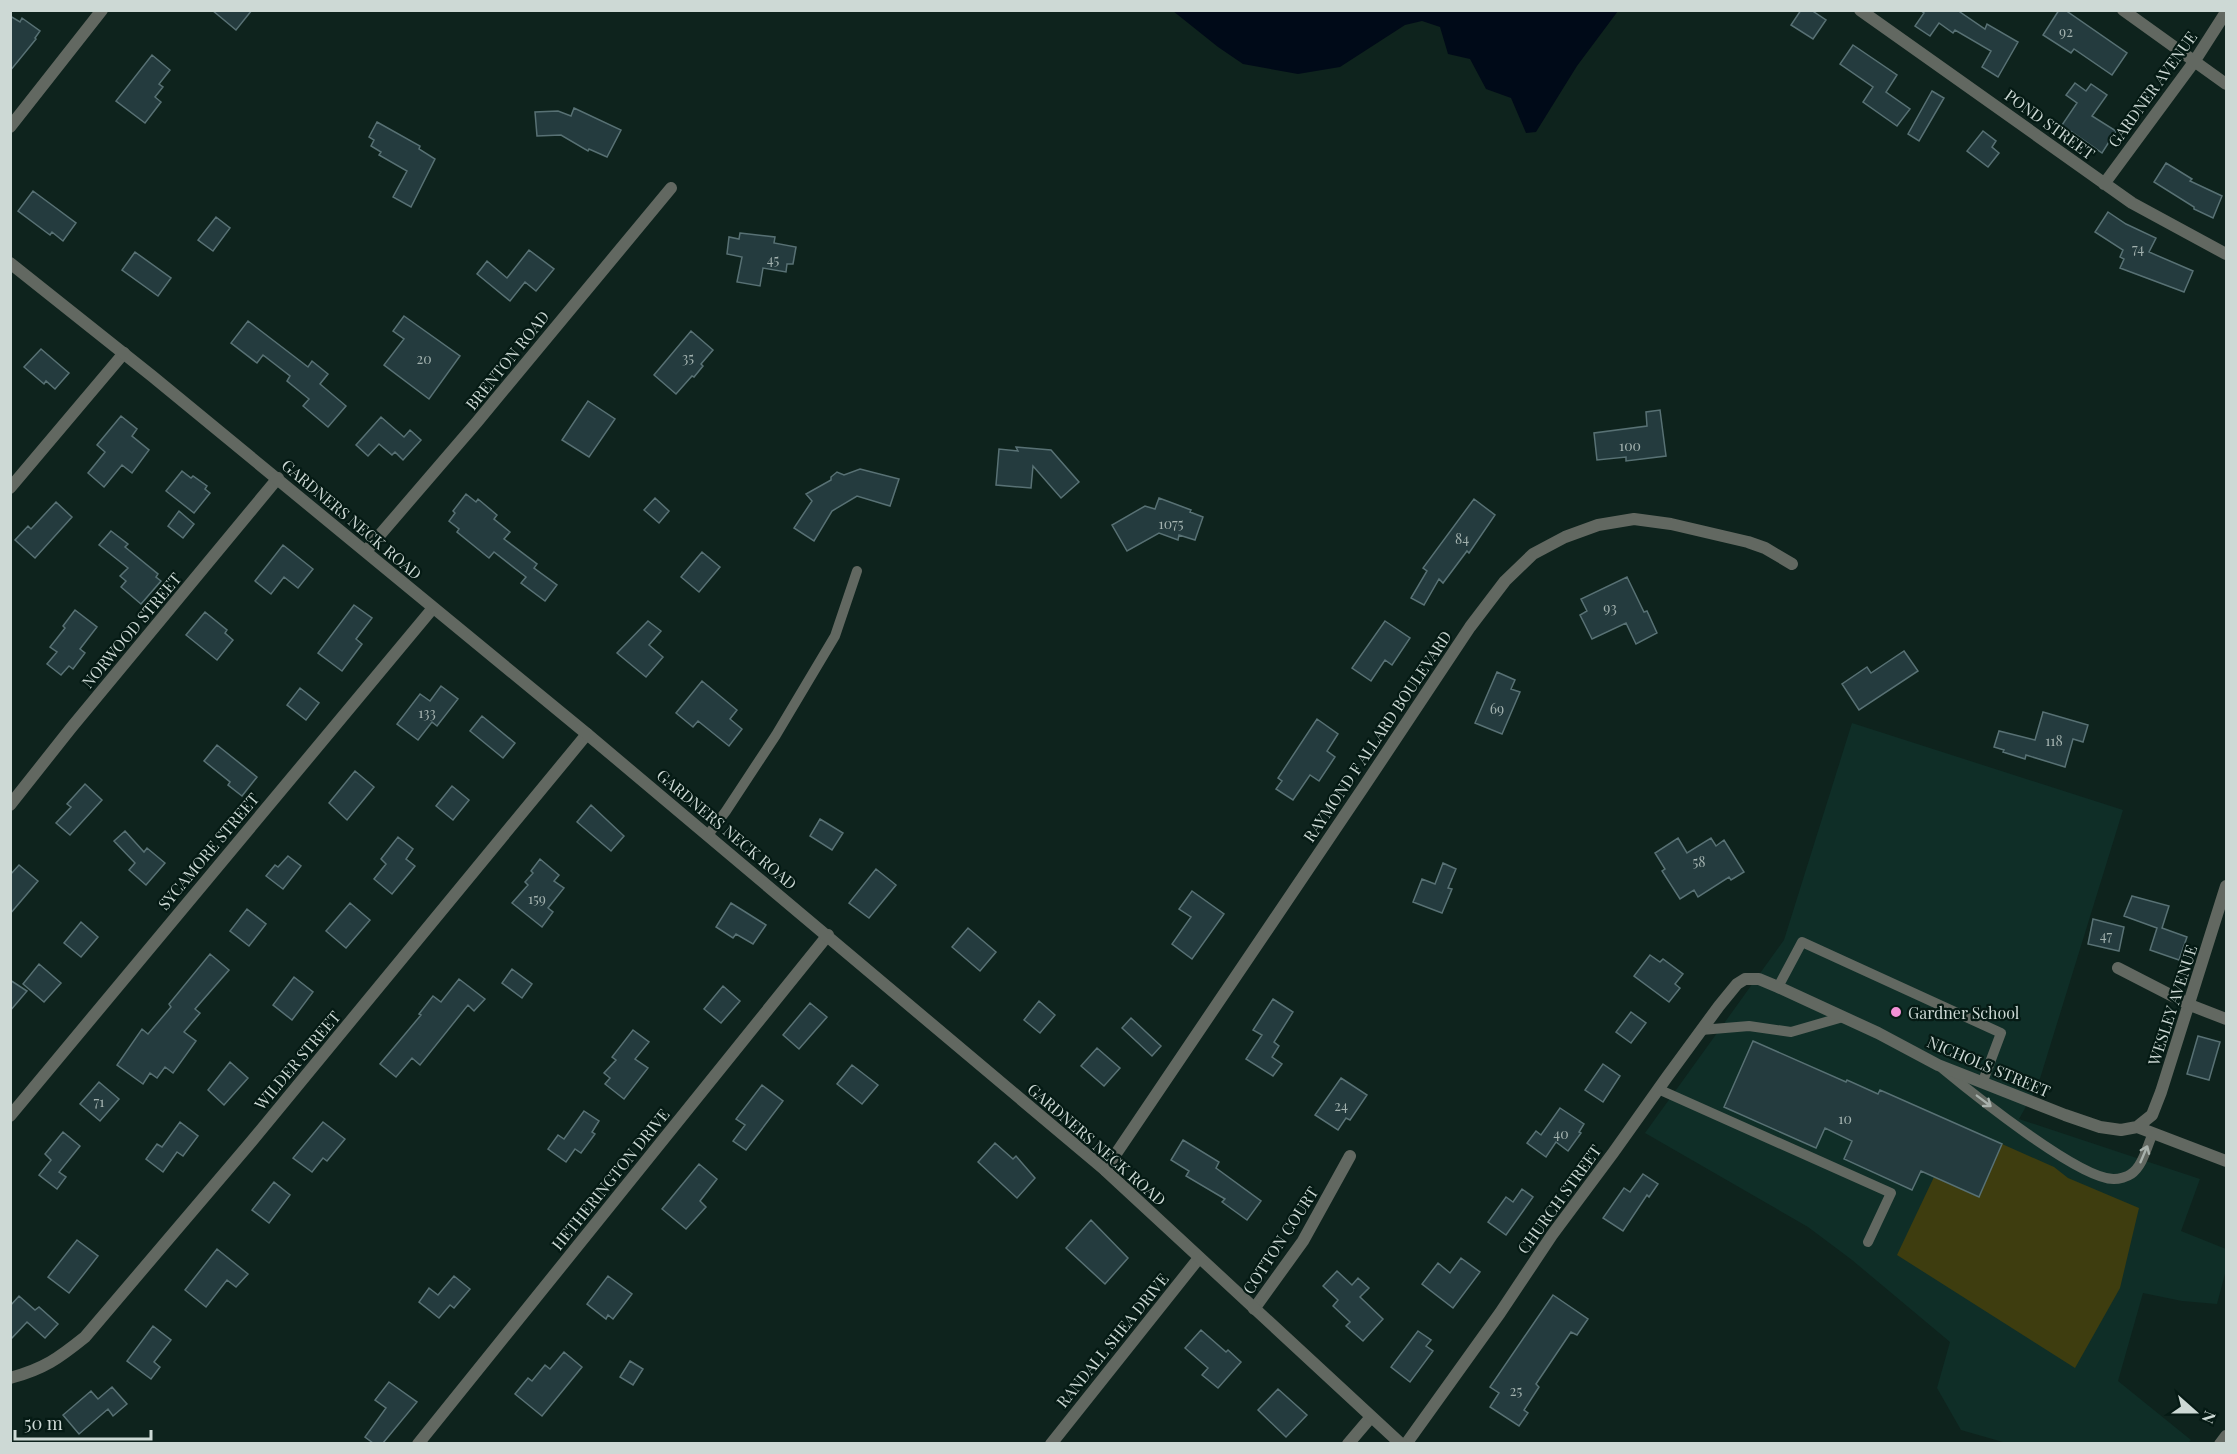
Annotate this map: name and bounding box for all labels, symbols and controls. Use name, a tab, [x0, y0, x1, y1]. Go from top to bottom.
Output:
house number: 92	[2059, 22, 2073, 41]
street label: GARDNER AVENUE	[2103, 27, 2201, 151]
street label: POND STREET	[2001, 84, 2099, 164]
house number: 74	[2132, 239, 2144, 258]
house number: 45	[767, 250, 780, 269]
street label: BRENTON ROAD	[461, 306, 553, 414]
house number: 35	[682, 348, 694, 367]
house number: 20	[416, 349, 432, 368]
house number: 100	[1619, 436, 1641, 455]
street label: GARDNERS NECK ROAD	[278, 454, 426, 584]
house number: 1075	[1158, 514, 1184, 533]
house number: 84	[1455, 529, 1469, 548]
street label: NORWOOD STREET	[77, 568, 185, 692]
house number: 93	[1603, 598, 1617, 617]
street label: RAYMOND F ALLARD BOULEVARD	[1298, 626, 1456, 846]
house number: 69	[1490, 699, 1504, 718]
house number: 133	[418, 703, 436, 722]
house number: 118	[2045, 731, 2063, 750]
street label: GARDNERS NECK ROAD	[653, 764, 801, 894]
street label: SYCAMORE STREET	[153, 788, 263, 914]
house number: 58	[1692, 852, 1706, 871]
house number: 159	[528, 889, 546, 908]
house number: 47	[2100, 926, 2113, 945]
street label: WESLEY AVENUE	[2142, 942, 2201, 1069]
place label: Gardner School	[1908, 1002, 2020, 1023]
marker: Gardner School	[1889, 1005, 1903, 1019]
street label: WILDER STREET	[249, 1006, 345, 1115]
street label: NICHOLS STREET	[1924, 1031, 2054, 1101]
street label: GARDNERS NECK ROAD	[1023, 1078, 1171, 1210]
house number: 71	[94, 1092, 104, 1111]
one-way arrow	[1976, 1095, 1992, 1108]
house number: 24	[1334, 1096, 1348, 1115]
street label: HETHERINGTON DRIVE	[547, 1104, 673, 1254]
house number: 10	[1838, 1109, 1852, 1128]
house number: 40	[1553, 1124, 1569, 1143]
street label: CHURCH STREET	[1512, 1140, 1606, 1258]
one-way arrow	[2139, 1145, 2150, 1163]
street label: COTTON COURT	[1238, 1182, 1323, 1298]
street label: RANDALL SHEA DRIVE	[1051, 1269, 1173, 1411]
house number: 25	[1510, 1381, 1522, 1400]
north arrow	[2165, 1382, 2225, 1442]
scale bar	[15, 1403, 152, 1441]
text: N	[2197, 1408, 2221, 1427]
text: 50 m	[24, 1411, 63, 1435]

